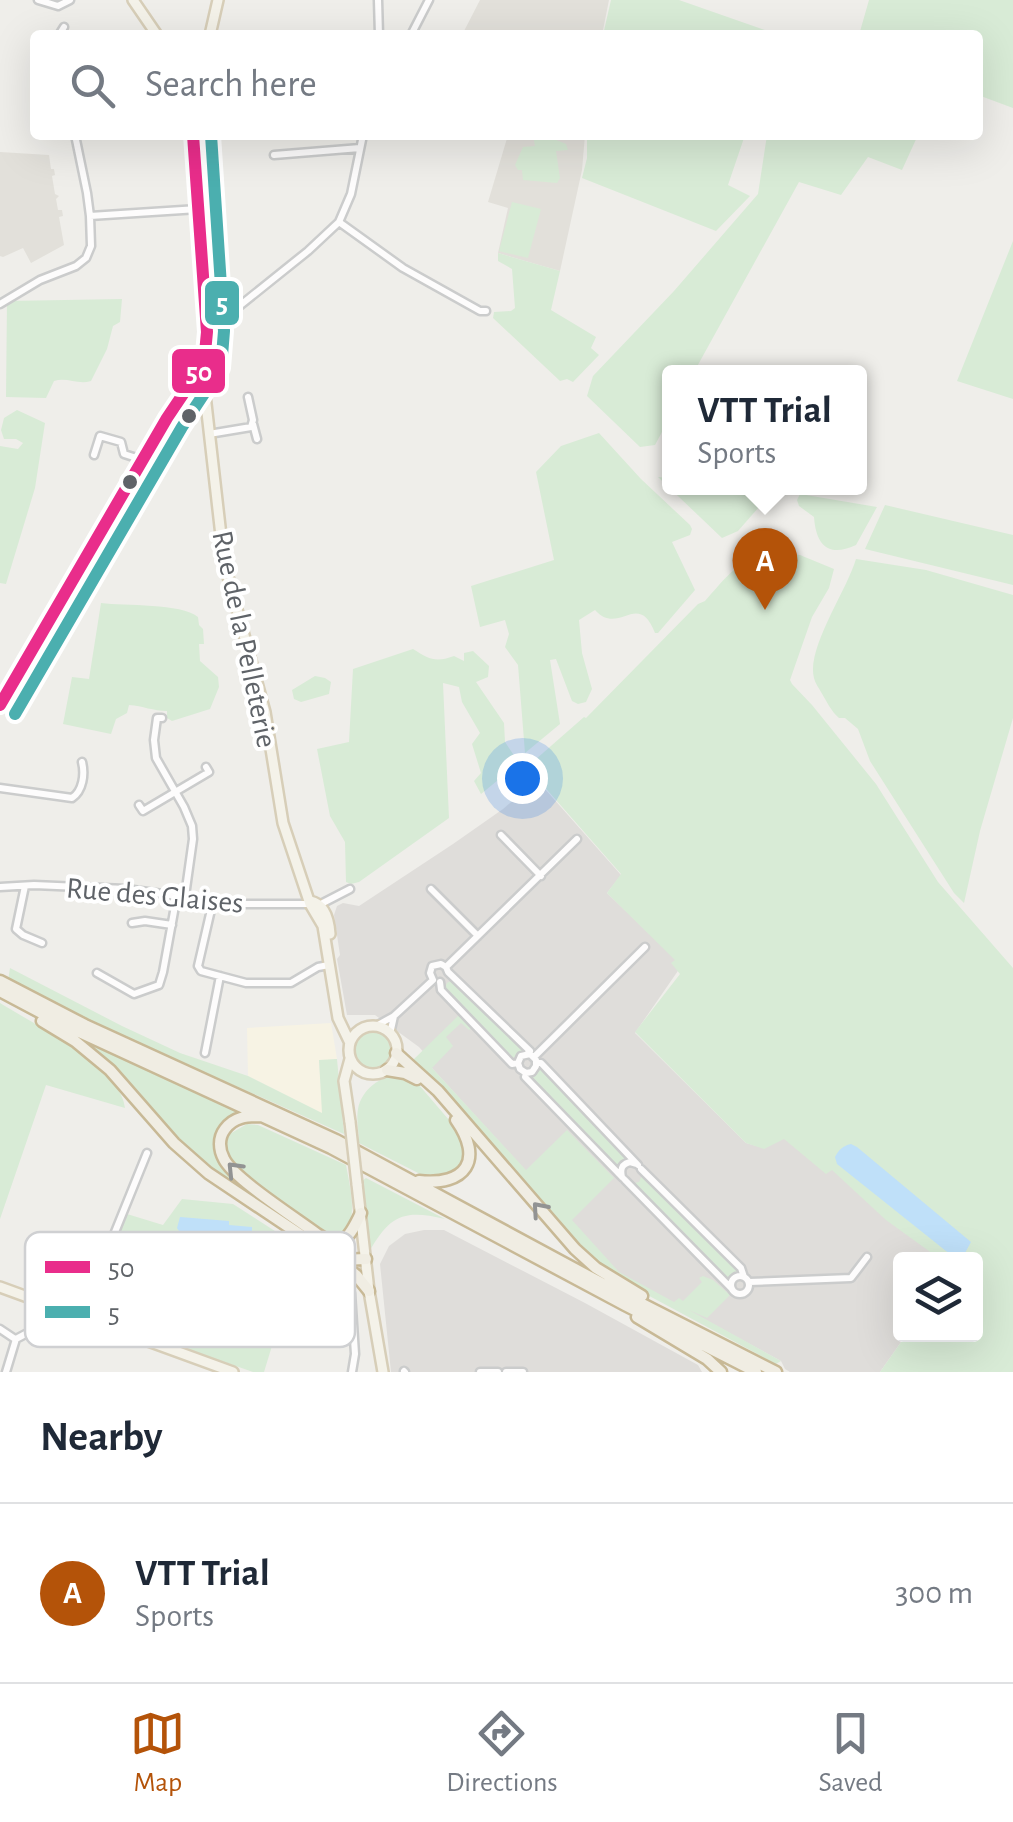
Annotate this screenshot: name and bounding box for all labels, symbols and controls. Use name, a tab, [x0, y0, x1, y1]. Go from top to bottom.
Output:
search box	[30, 30, 983, 140]
icon: search	[65, 58, 120, 113]
text: Search here	[145, 66, 317, 104]
line badge: 5	[203, 279, 241, 327]
text: 5	[216, 290, 228, 318]
line badge: 50	[170, 347, 227, 395]
text: 50	[186, 359, 212, 387]
popup	[662, 365, 867, 495]
text: VTT Trial	[697, 392, 832, 430]
unlabelled marker	[179, 406, 199, 426]
text: Sports	[697, 437, 776, 469]
unlabelled marker	[120, 472, 140, 492]
street label: Rue de la Pelleterie	[206, 528, 282, 751]
pin: A	[732, 528, 798, 610]
your location	[497, 753, 548, 804]
street label: Rue des Glaises	[65, 873, 245, 919]
one-way arrow	[228, 1163, 246, 1181]
one-way arrow	[533, 1202, 551, 1220]
legend	[25, 1232, 355, 1347]
map controls	[893, 1252, 983, 1342]
button: layers	[893, 1252, 983, 1342]
text: 50	[108, 1255, 135, 1283]
text: 5	[108, 1300, 120, 1328]
text: Nearby	[40, 1416, 163, 1458]
text: VTT Trial	[135, 1555, 270, 1593]
text: A	[63, 1577, 82, 1609]
text: 300 m	[895, 1577, 973, 1609]
text: Sports	[135, 1600, 214, 1632]
tab: Map	[130, 1706, 185, 1800]
tab: Directions	[446, 1706, 558, 1800]
tab: Saved	[819, 1706, 883, 1800]

